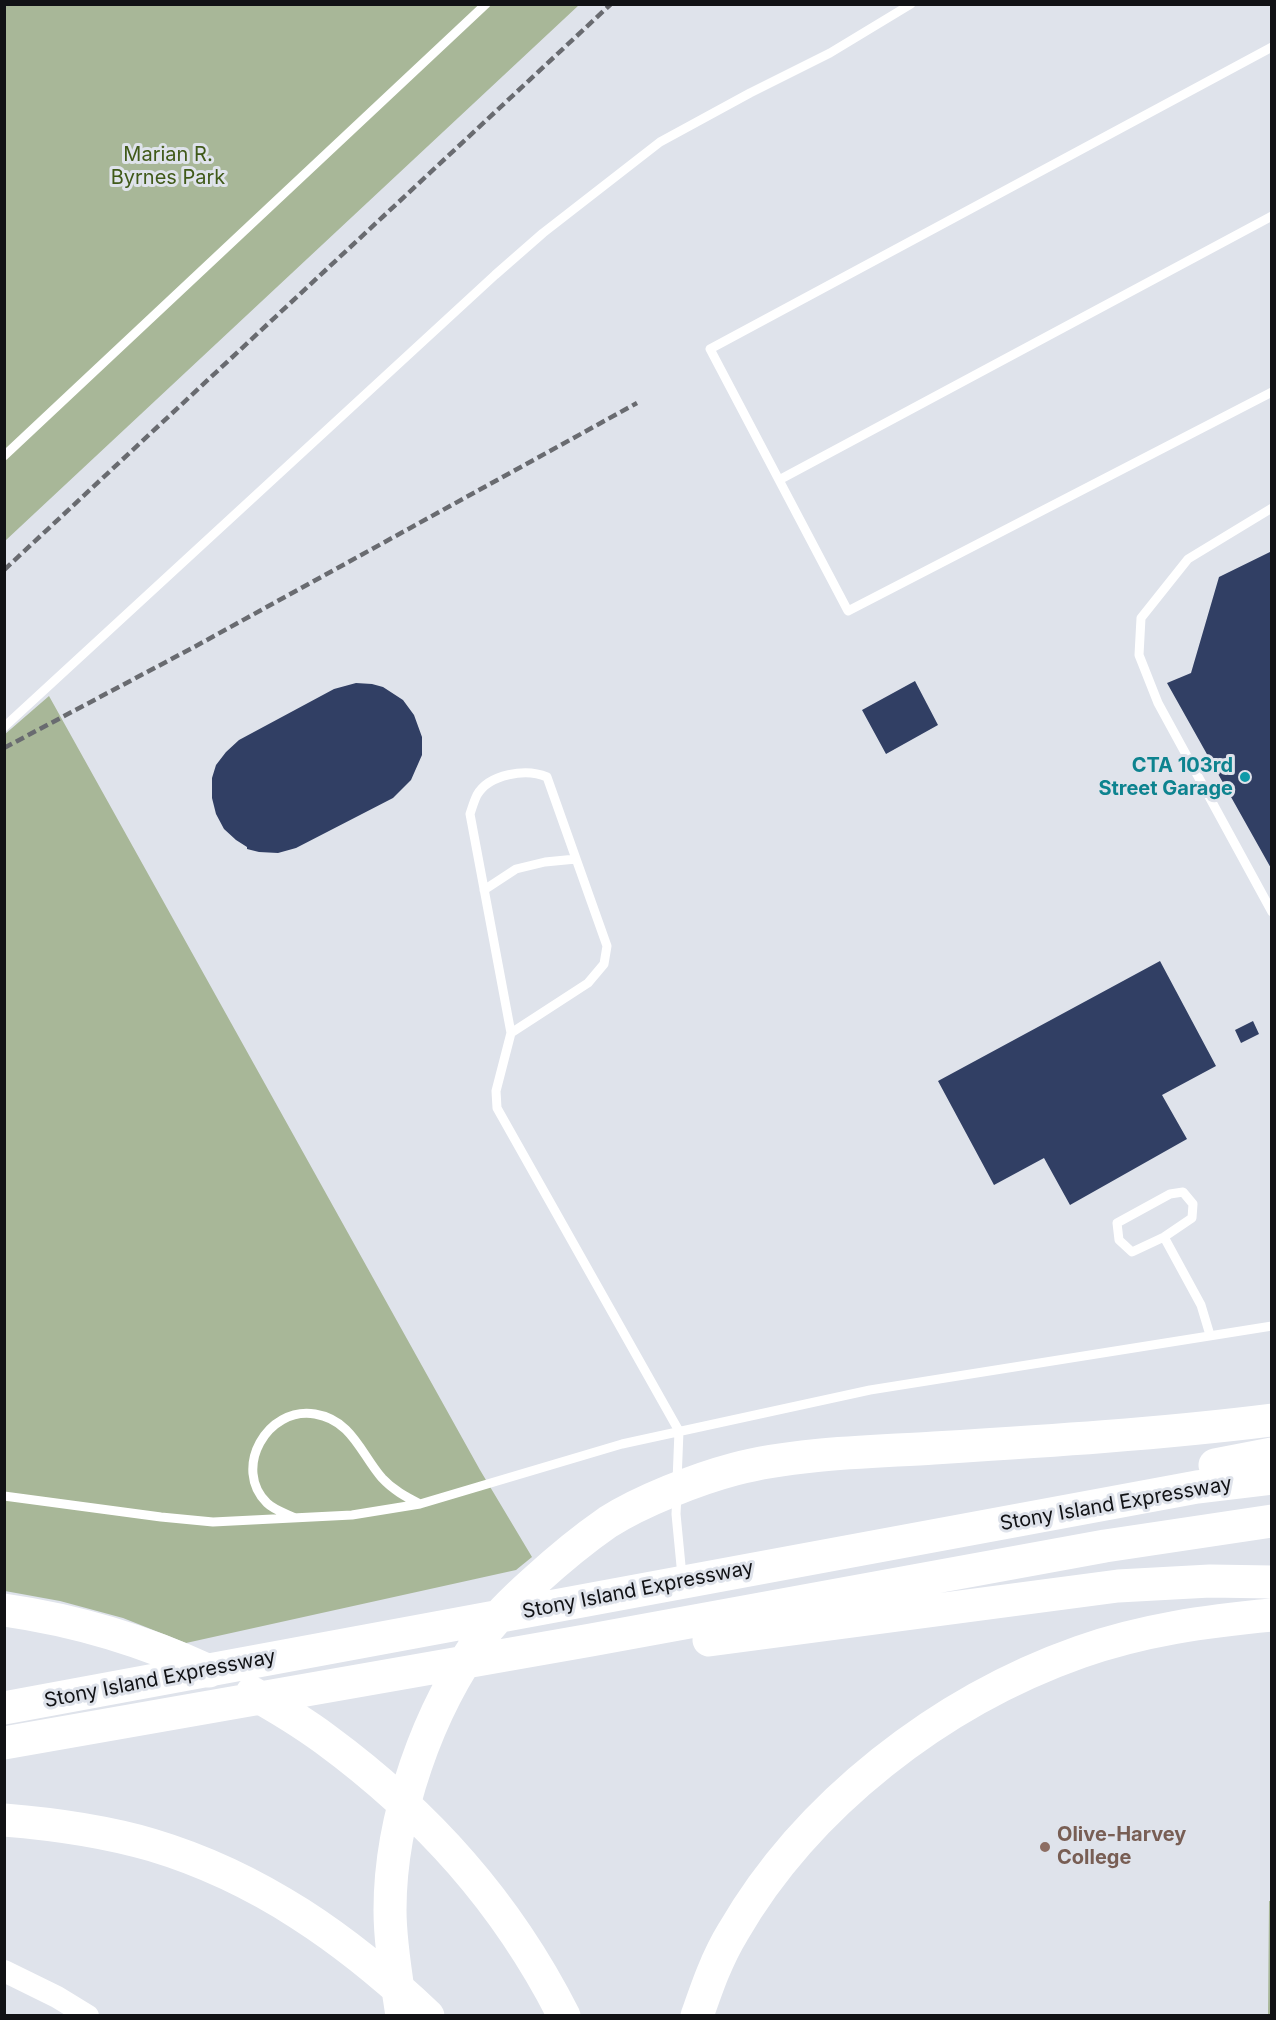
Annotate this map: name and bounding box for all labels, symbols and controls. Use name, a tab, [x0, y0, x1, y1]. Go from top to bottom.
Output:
park label: Marian R. Byrnes Park	[111, 143, 225, 190]
place label: CTA 103rd Street Garage	[1098, 754, 1233, 801]
marker: CTA 103rd Street Garage	[1238, 770, 1252, 784]
street label: Stony Island Expressway	[998, 1472, 1234, 1536]
street label: Stony Island Expressway	[520, 1556, 756, 1624]
street label: Stony Island Expressway	[42, 1645, 278, 1713]
place label: Olive-Harvey College	[1057, 1823, 1186, 1870]
marker: Olive-Harvey College	[1038, 1840, 1052, 1854]

